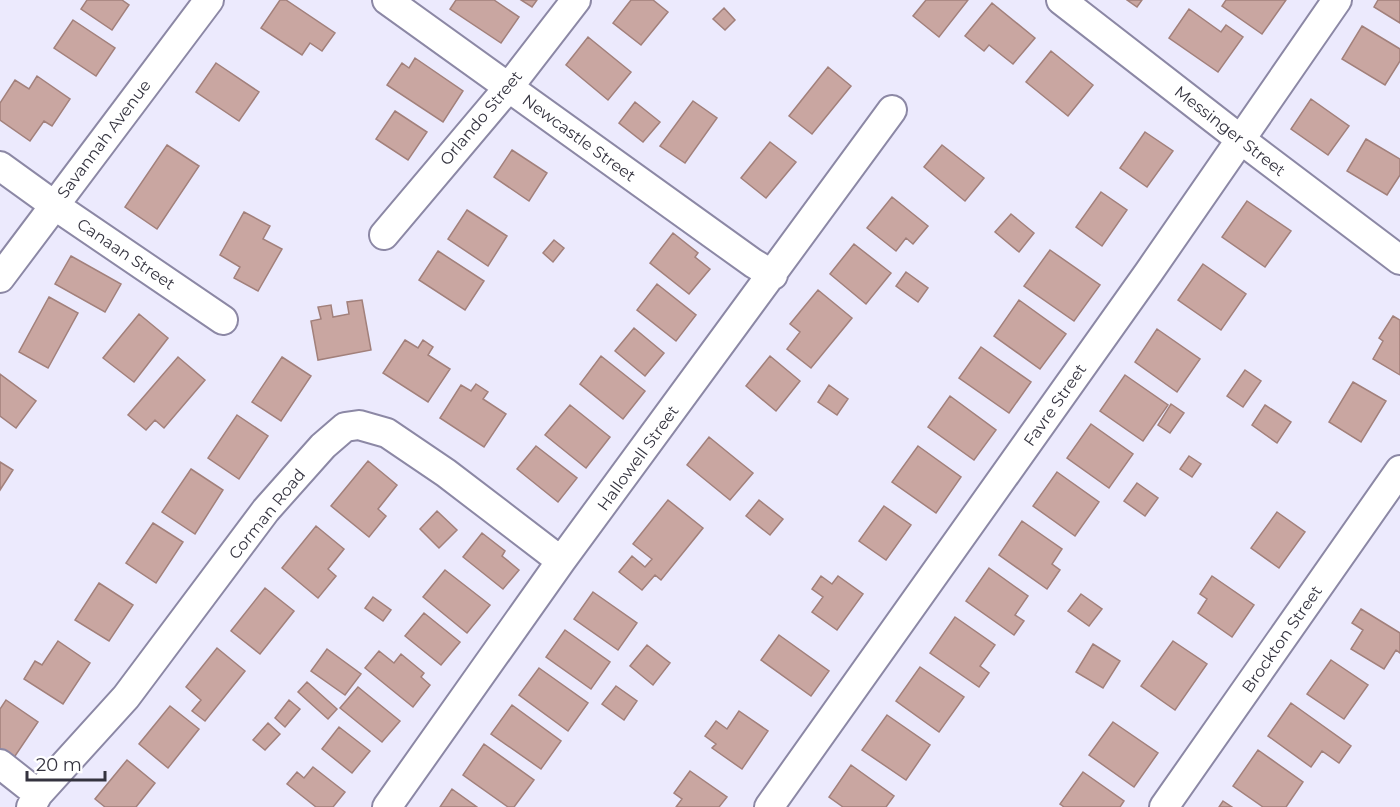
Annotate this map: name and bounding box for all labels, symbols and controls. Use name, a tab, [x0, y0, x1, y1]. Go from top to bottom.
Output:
street label: Orlando Street	[436, 66, 526, 169]
street label: Savannah Avenue	[53, 76, 155, 202]
street label: Messinger Street	[1171, 82, 1290, 180]
street label: Newcastle Street	[519, 90, 640, 186]
street label: Canaan Street	[74, 214, 179, 294]
street label: Favre Street	[1020, 360, 1091, 450]
street label: Hallowell Street	[593, 401, 683, 514]
street label: Corman Road	[225, 465, 309, 563]
street label: Brockton Street	[1238, 581, 1326, 696]
scale bar	[27, 744, 105, 782]
text: 20 m	[36, 754, 82, 776]

